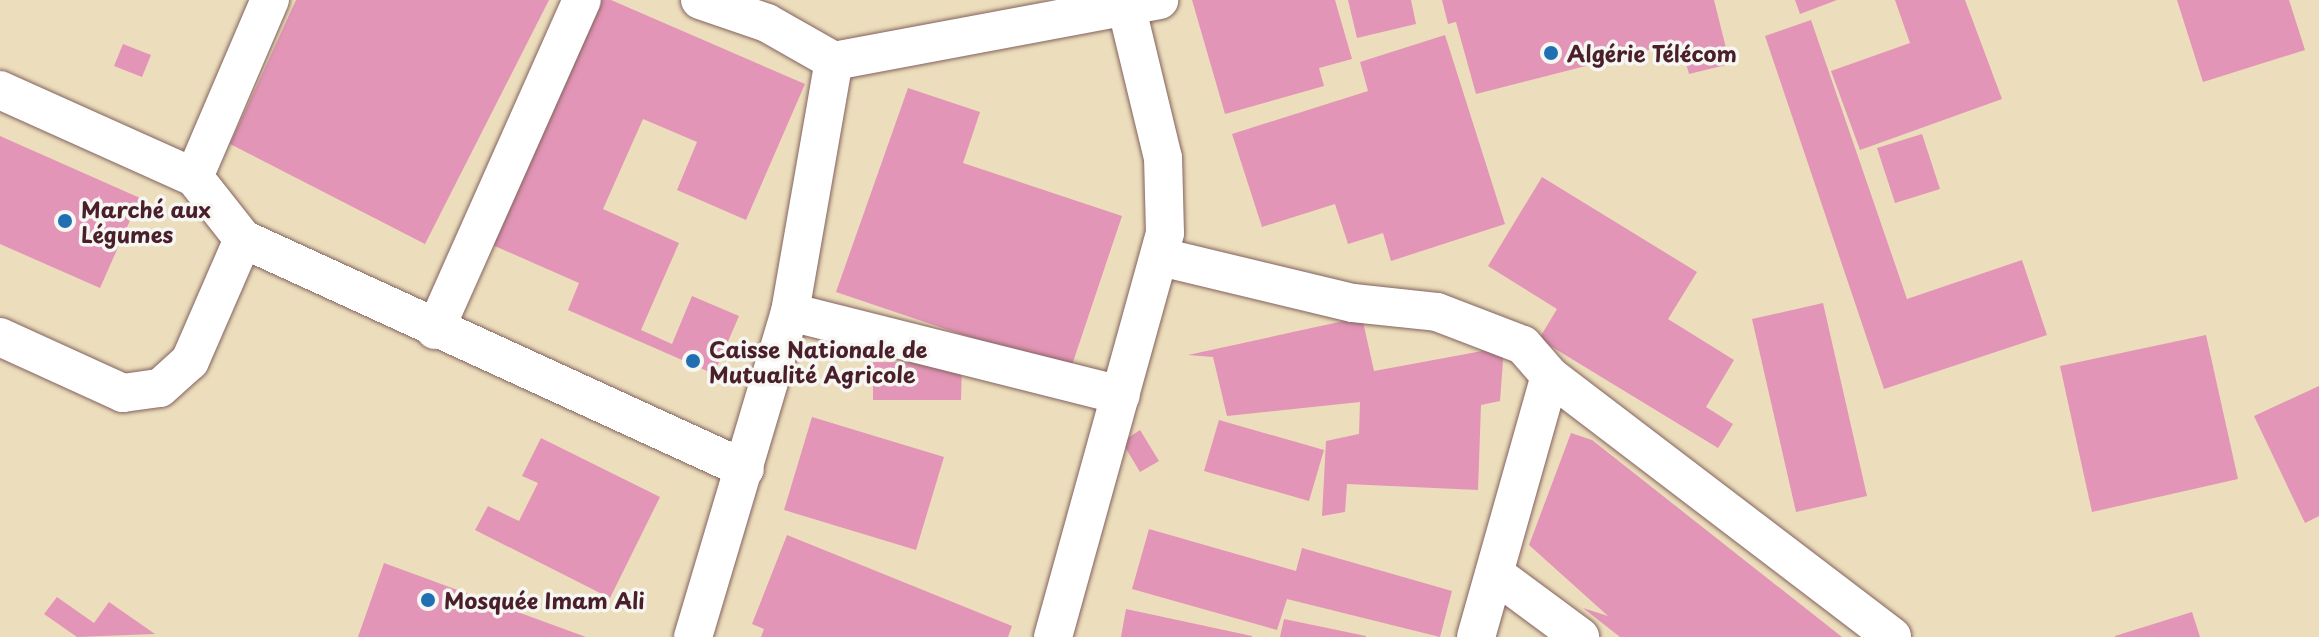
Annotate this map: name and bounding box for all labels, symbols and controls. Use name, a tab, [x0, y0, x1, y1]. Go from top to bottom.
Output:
place label: Algérie Télécom	[1567, 40, 1738, 66]
marker: Algérie Télécom	[1542, 44, 1560, 62]
place label: Marché aux Légumes	[81, 195, 212, 246]
marker: Marché aux Légumes	[56, 212, 74, 230]
place label: Caisse Nationale de Mutualité Agricole	[709, 335, 928, 386]
marker: Caisse Nationale de Mutualité Agricole	[684, 352, 702, 370]
place label: Mosquée Imam Ali	[444, 587, 647, 613]
marker: Mosquée Imam Ali	[419, 591, 437, 609]

